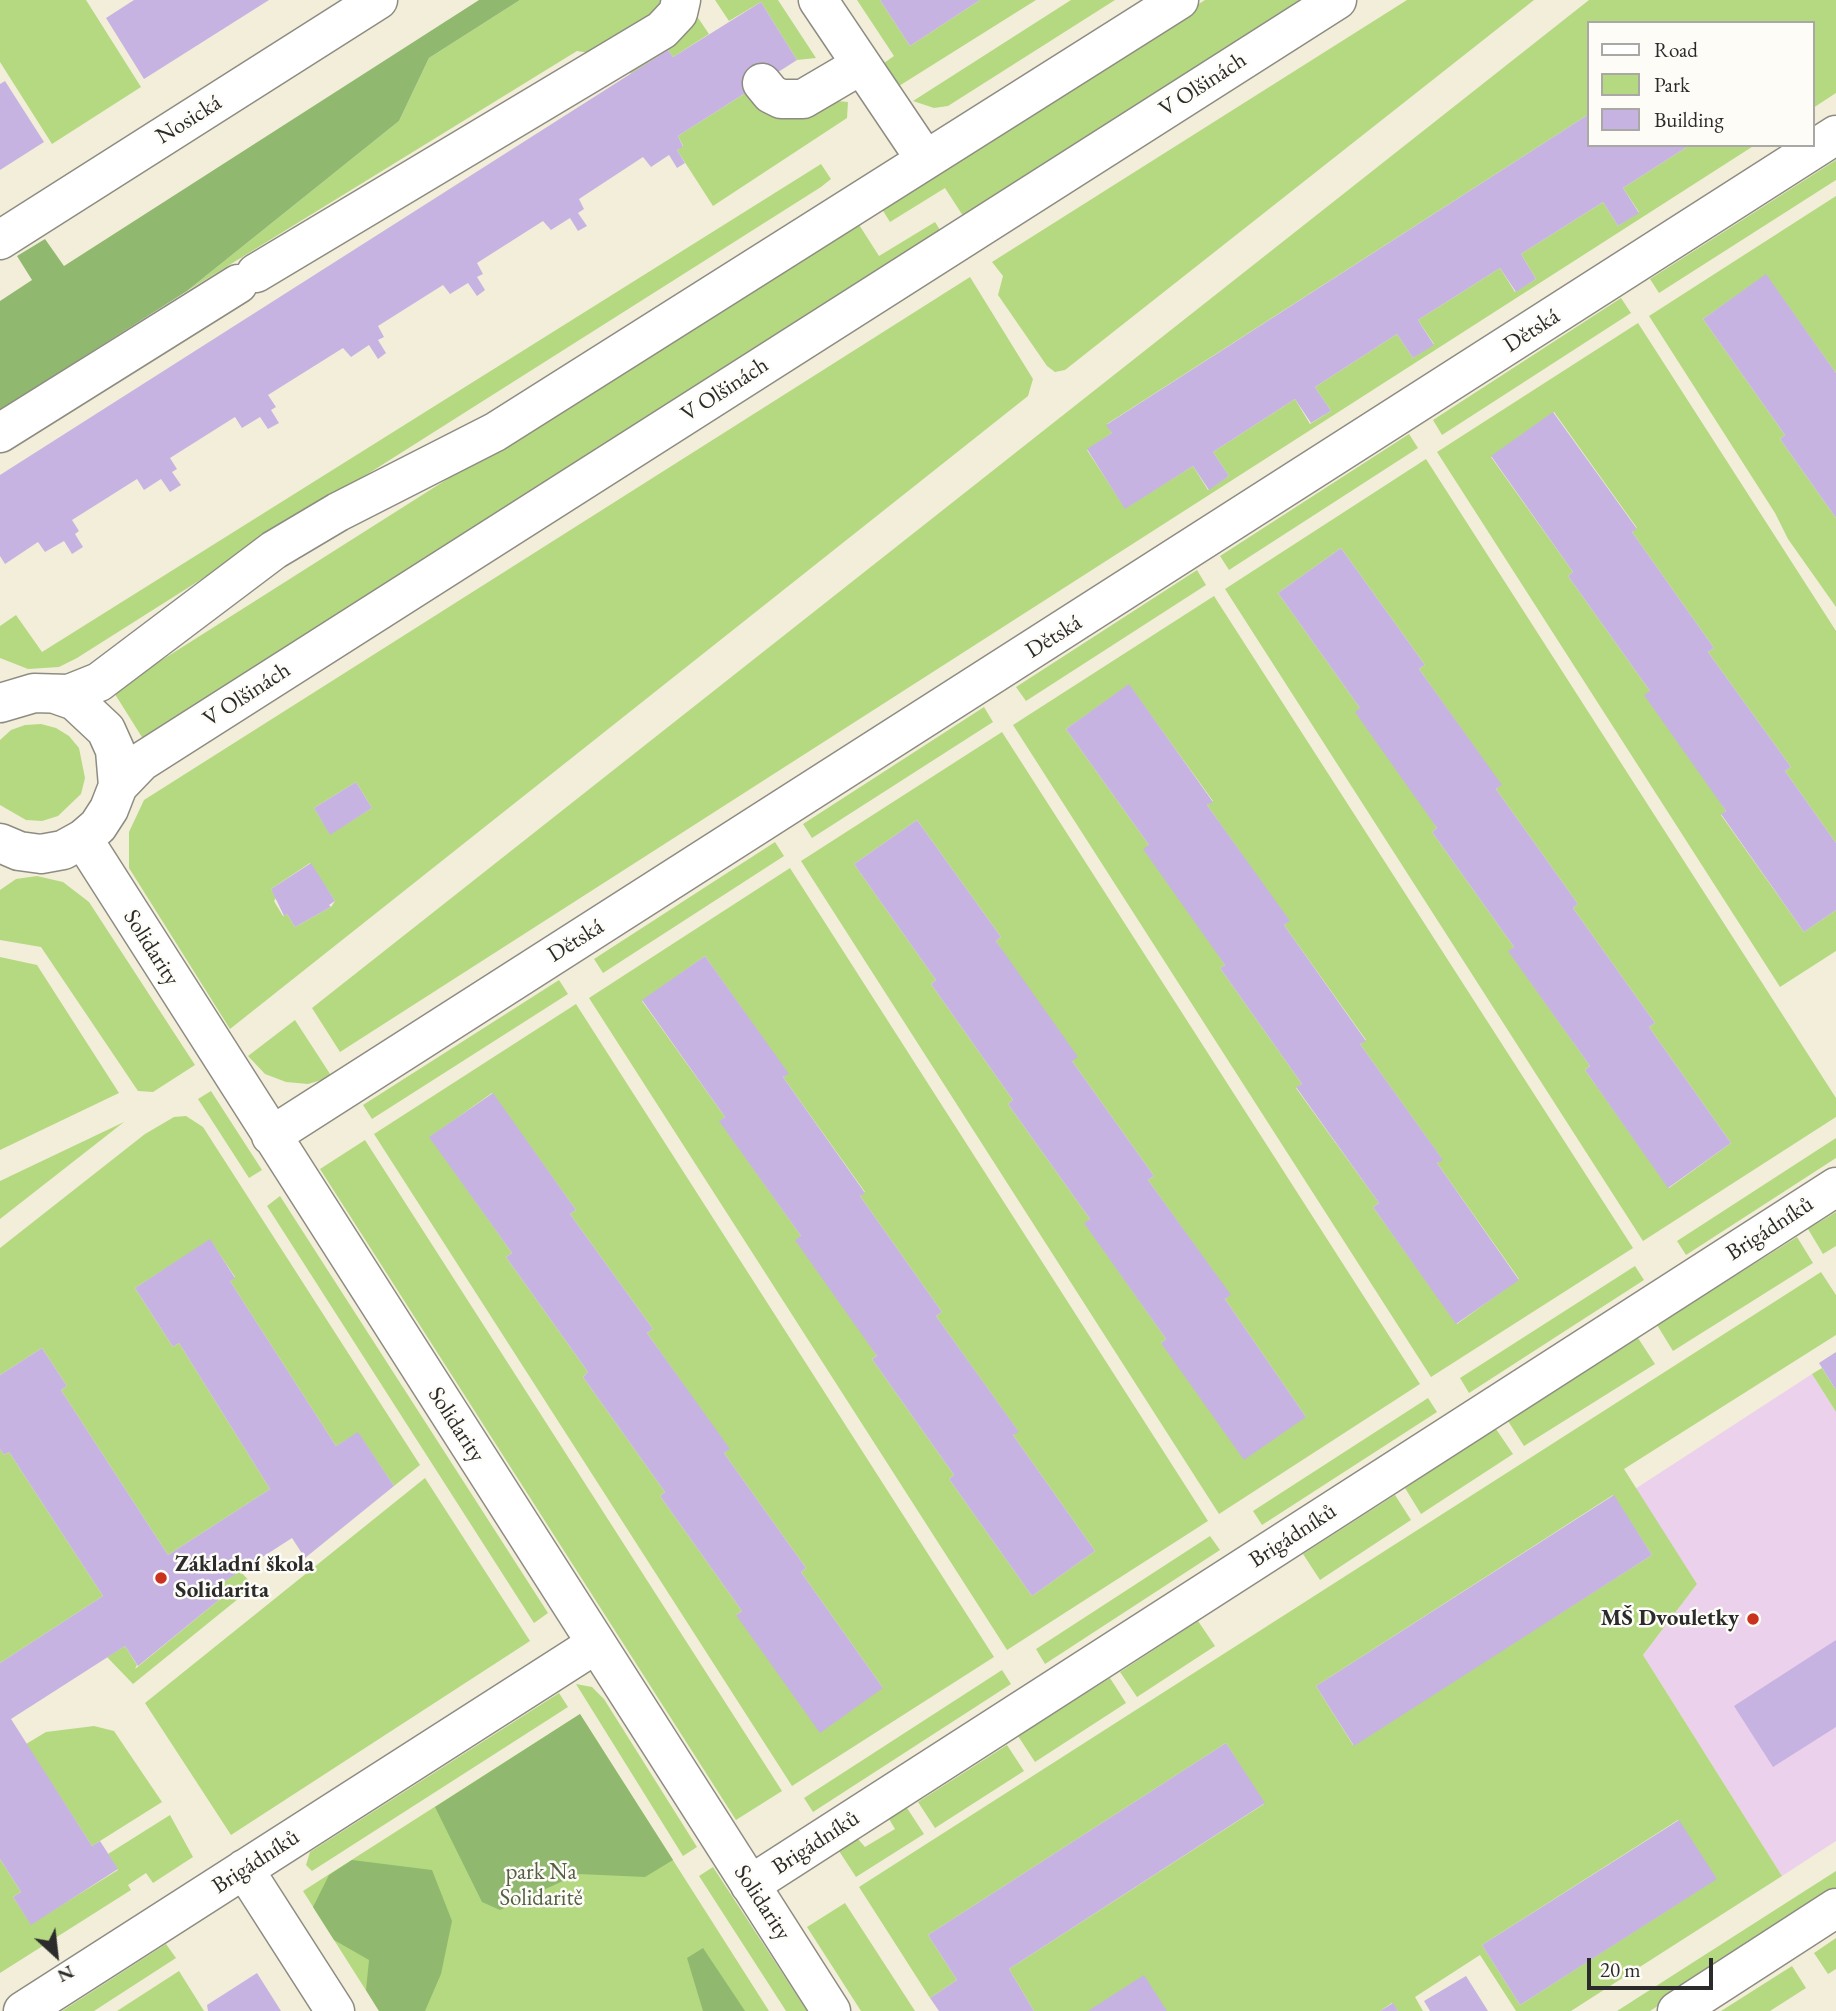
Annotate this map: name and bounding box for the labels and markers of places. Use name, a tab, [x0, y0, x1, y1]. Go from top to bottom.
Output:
place label: Základní škola Solidarita	[175, 1551, 314, 1605]
marker: Základní škola Solidarita	[153, 1570, 169, 1586]
place label: MŠ Dvouletky	[1600, 1605, 1739, 1633]
marker: MŠ Dvouletky	[1745, 1611, 1761, 1627]

